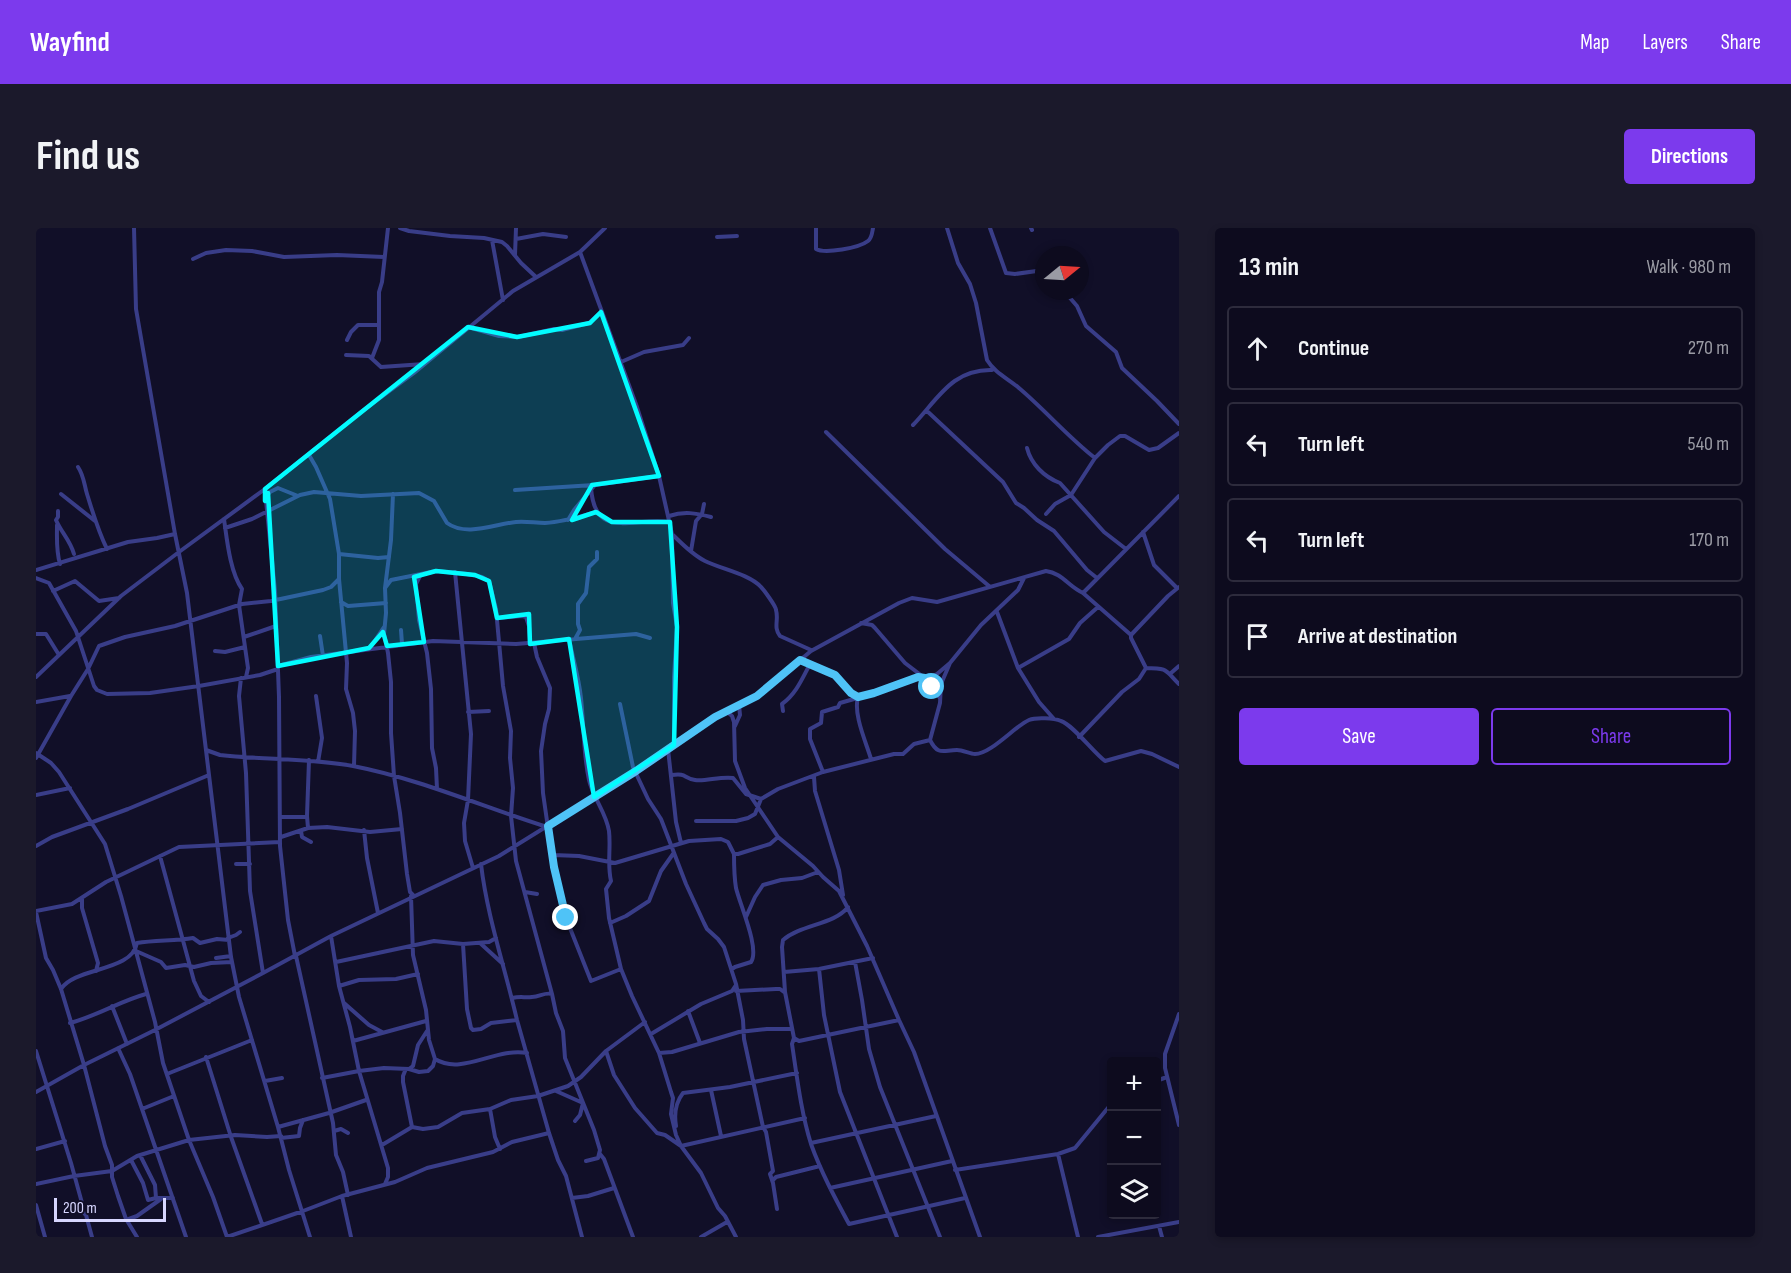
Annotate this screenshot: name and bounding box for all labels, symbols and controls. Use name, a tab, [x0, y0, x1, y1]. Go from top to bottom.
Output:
text: Wayfind	[30, 26, 110, 59]
text: Map	[1580, 30, 1609, 55]
text: Layers	[1642, 30, 1688, 55]
text: Share	[1721, 30, 1761, 55]
button: Directions	[1624, 129, 1755, 184]
text: Find us	[36, 131, 140, 182]
north arrow	[1035, 246, 1089, 300]
text: 13 min	[1239, 252, 1299, 283]
text: Walk · 980 m	[1647, 255, 1731, 279]
icon: ahead	[1241, 332, 1274, 365]
text: Continue	[1298, 335, 1369, 362]
text: 270 m	[1688, 336, 1729, 360]
icon: left	[1241, 428, 1274, 461]
text: Turn left	[1298, 431, 1364, 458]
text: 540 m	[1688, 432, 1729, 456]
icon: left	[1241, 524, 1274, 557]
text: Turn left	[1298, 527, 1364, 554]
text: 170 m	[1689, 528, 1729, 552]
icon: arrive	[1241, 620, 1274, 653]
text: Arrive at destination	[1298, 623, 1457, 650]
route start	[918, 673, 944, 699]
button: Save	[1239, 708, 1479, 765]
button: Share	[1491, 708, 1731, 765]
route end	[552, 904, 578, 930]
map controls	[1107, 1057, 1161, 1219]
button: +	[1107, 1057, 1161, 1111]
button: −	[1107, 1111, 1161, 1165]
button: layers	[1107, 1165, 1161, 1219]
scale bar	[54, 1195, 166, 1222]
text: 200 m	[63, 1199, 97, 1218]

